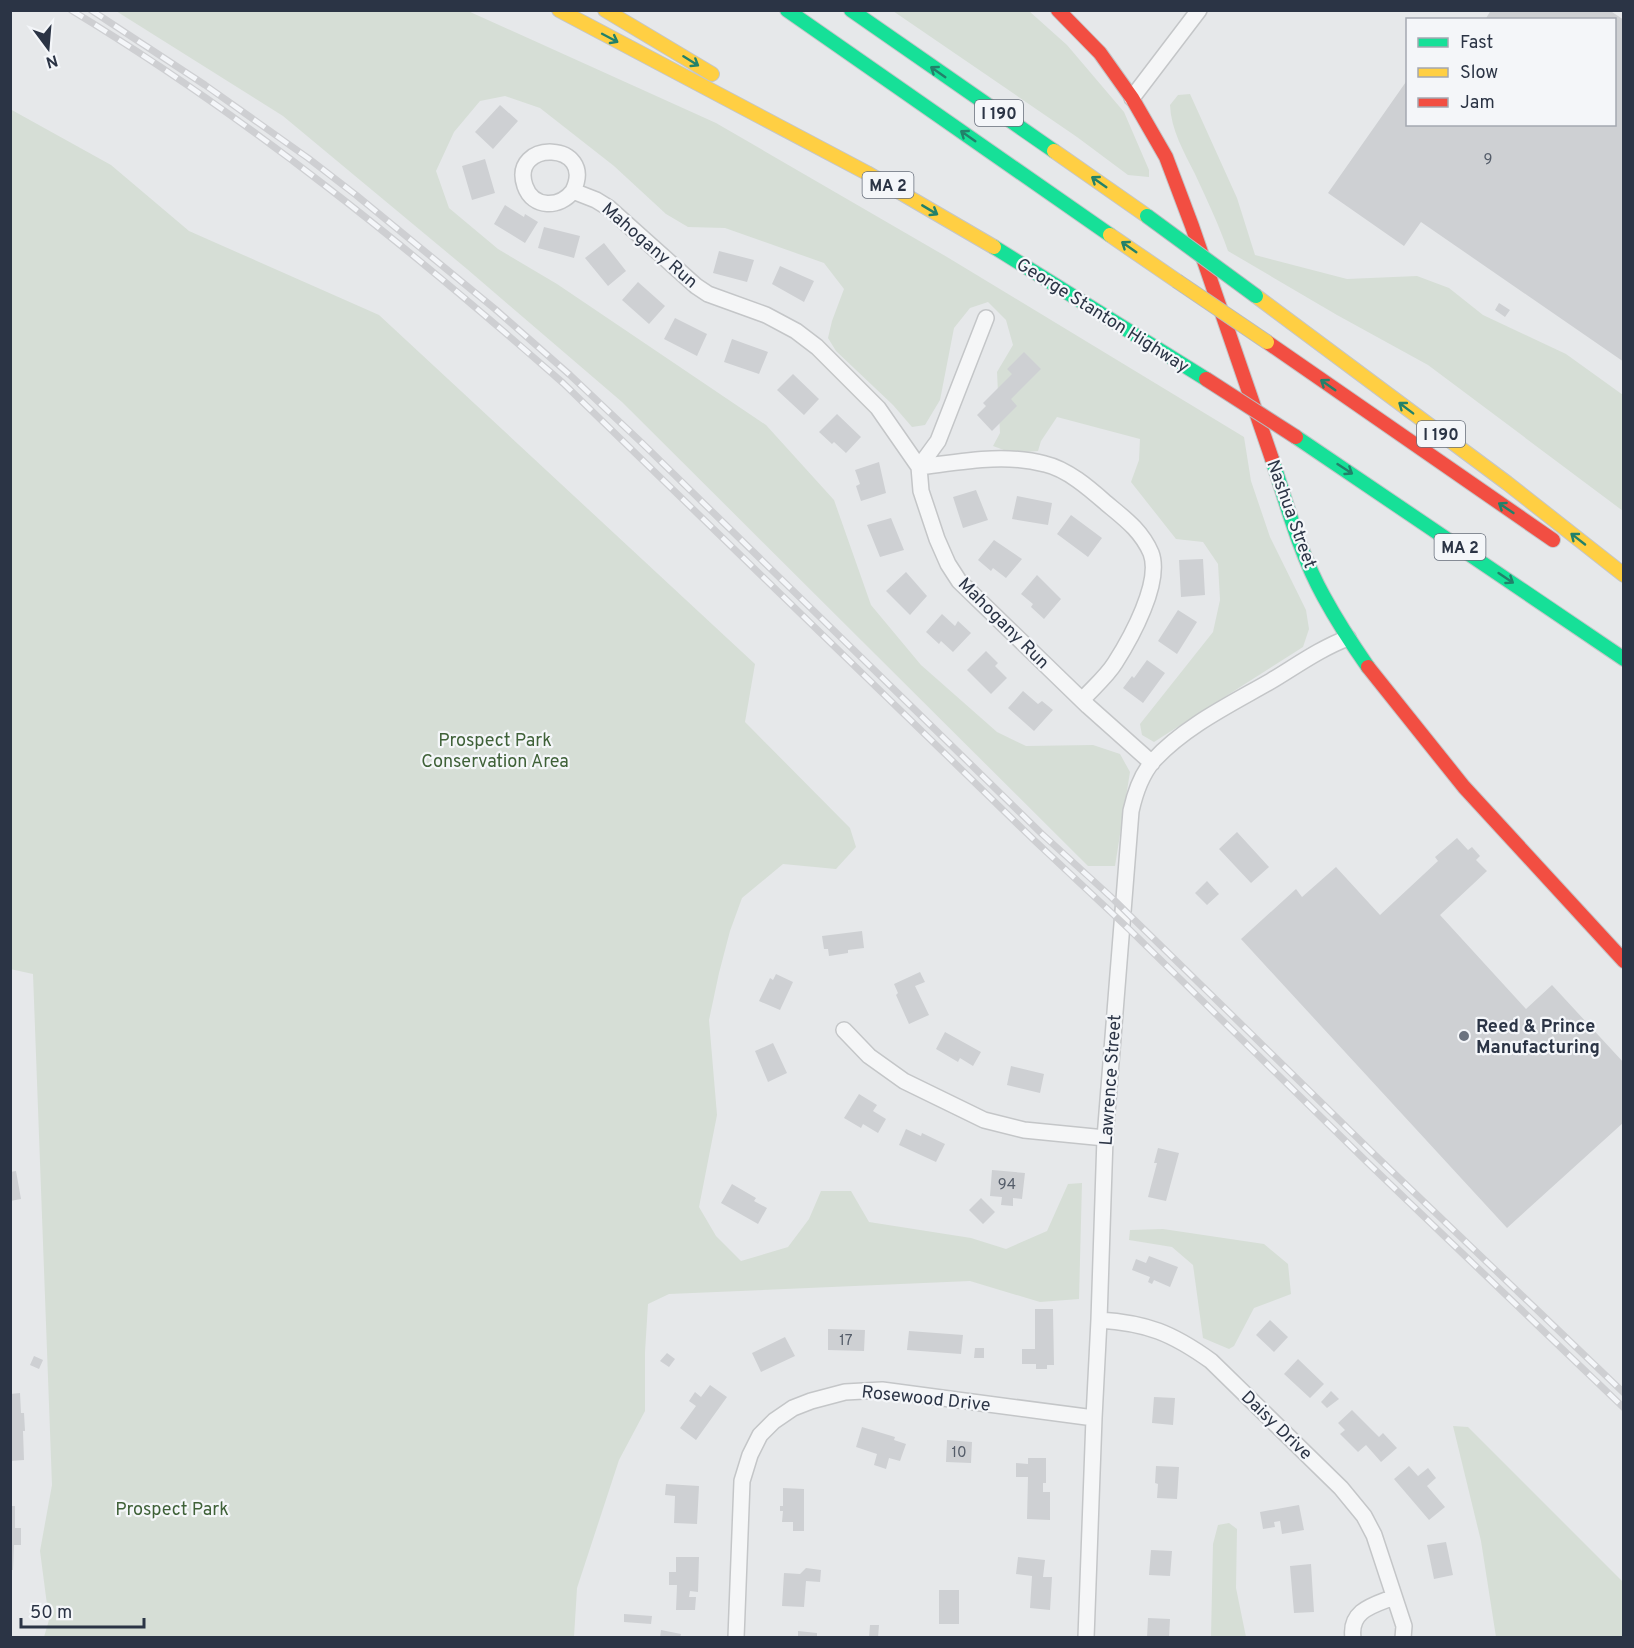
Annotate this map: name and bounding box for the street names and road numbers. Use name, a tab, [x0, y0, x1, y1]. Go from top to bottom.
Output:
road number: I 190	[975, 100, 1023, 126]
road number: MA 2	[862, 172, 914, 198]
street label: Mahogany Run	[596, 198, 702, 294]
street label: George Stanton Highway	[1012, 254, 1193, 379]
road number: I 190	[1417, 421, 1465, 447]
street label: Nashua Street	[1260, 457, 1321, 572]
road number: MA 2	[1434, 534, 1486, 560]
street label: Mahogany Run	[952, 573, 1054, 675]
street label: Lawrence Street	[1095, 1014, 1128, 1147]
street label: Rosewood Drive	[860, 1381, 991, 1418]
street label: Daisy Drive	[1235, 1386, 1317, 1466]

